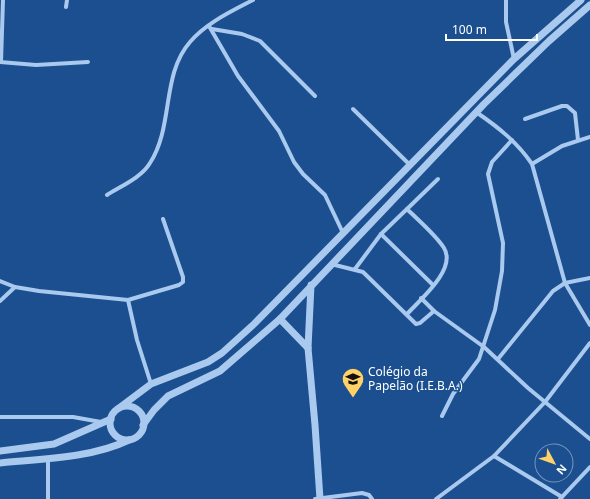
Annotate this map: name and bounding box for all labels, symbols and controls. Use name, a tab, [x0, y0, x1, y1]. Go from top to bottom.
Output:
scale bar	[446, 16, 537, 42]
text: 100 m	[452, 21, 487, 38]
place label: Colégio da Papelão (I.E.B.A.)	[368, 363, 463, 394]
school or university icon: Colégio da Papelão (I.E.B.A.)	[340, 366, 366, 399]
north arrow	[534, 443, 574, 483]
text: N	[553, 462, 571, 478]

